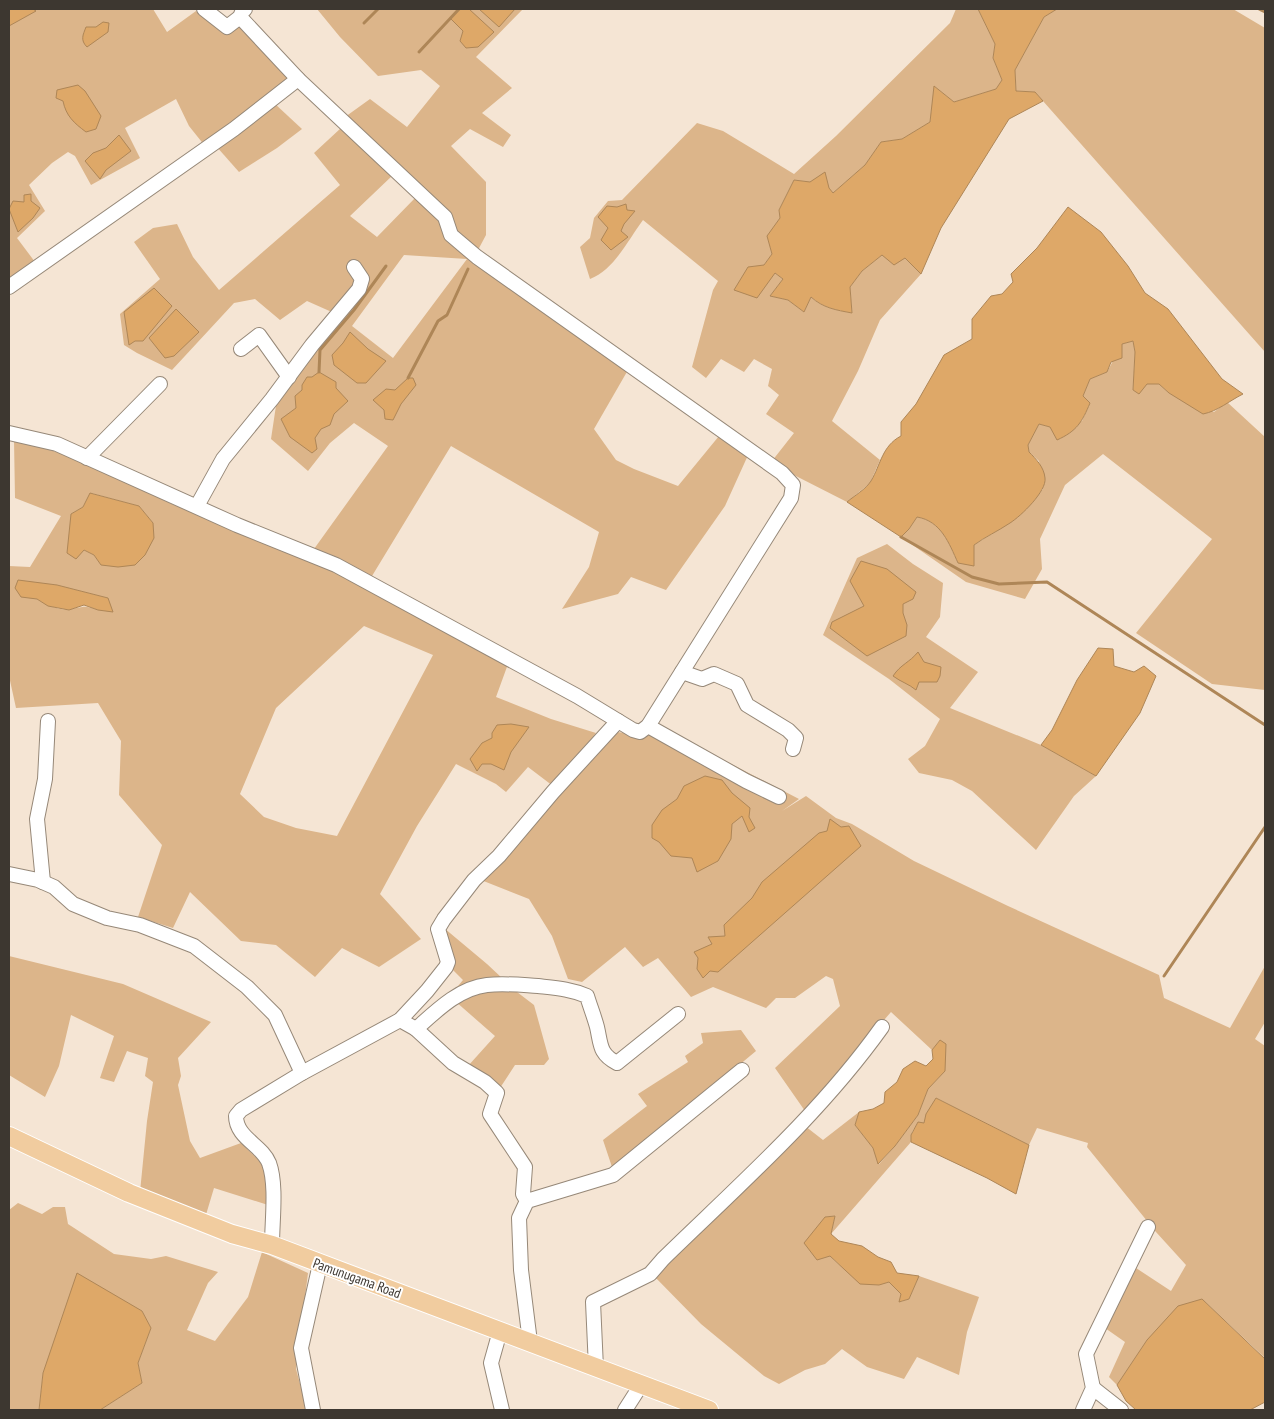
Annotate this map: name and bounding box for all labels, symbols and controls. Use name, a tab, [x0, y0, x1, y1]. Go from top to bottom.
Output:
street label: Pamunugama Road	[311, 1254, 403, 1302]

